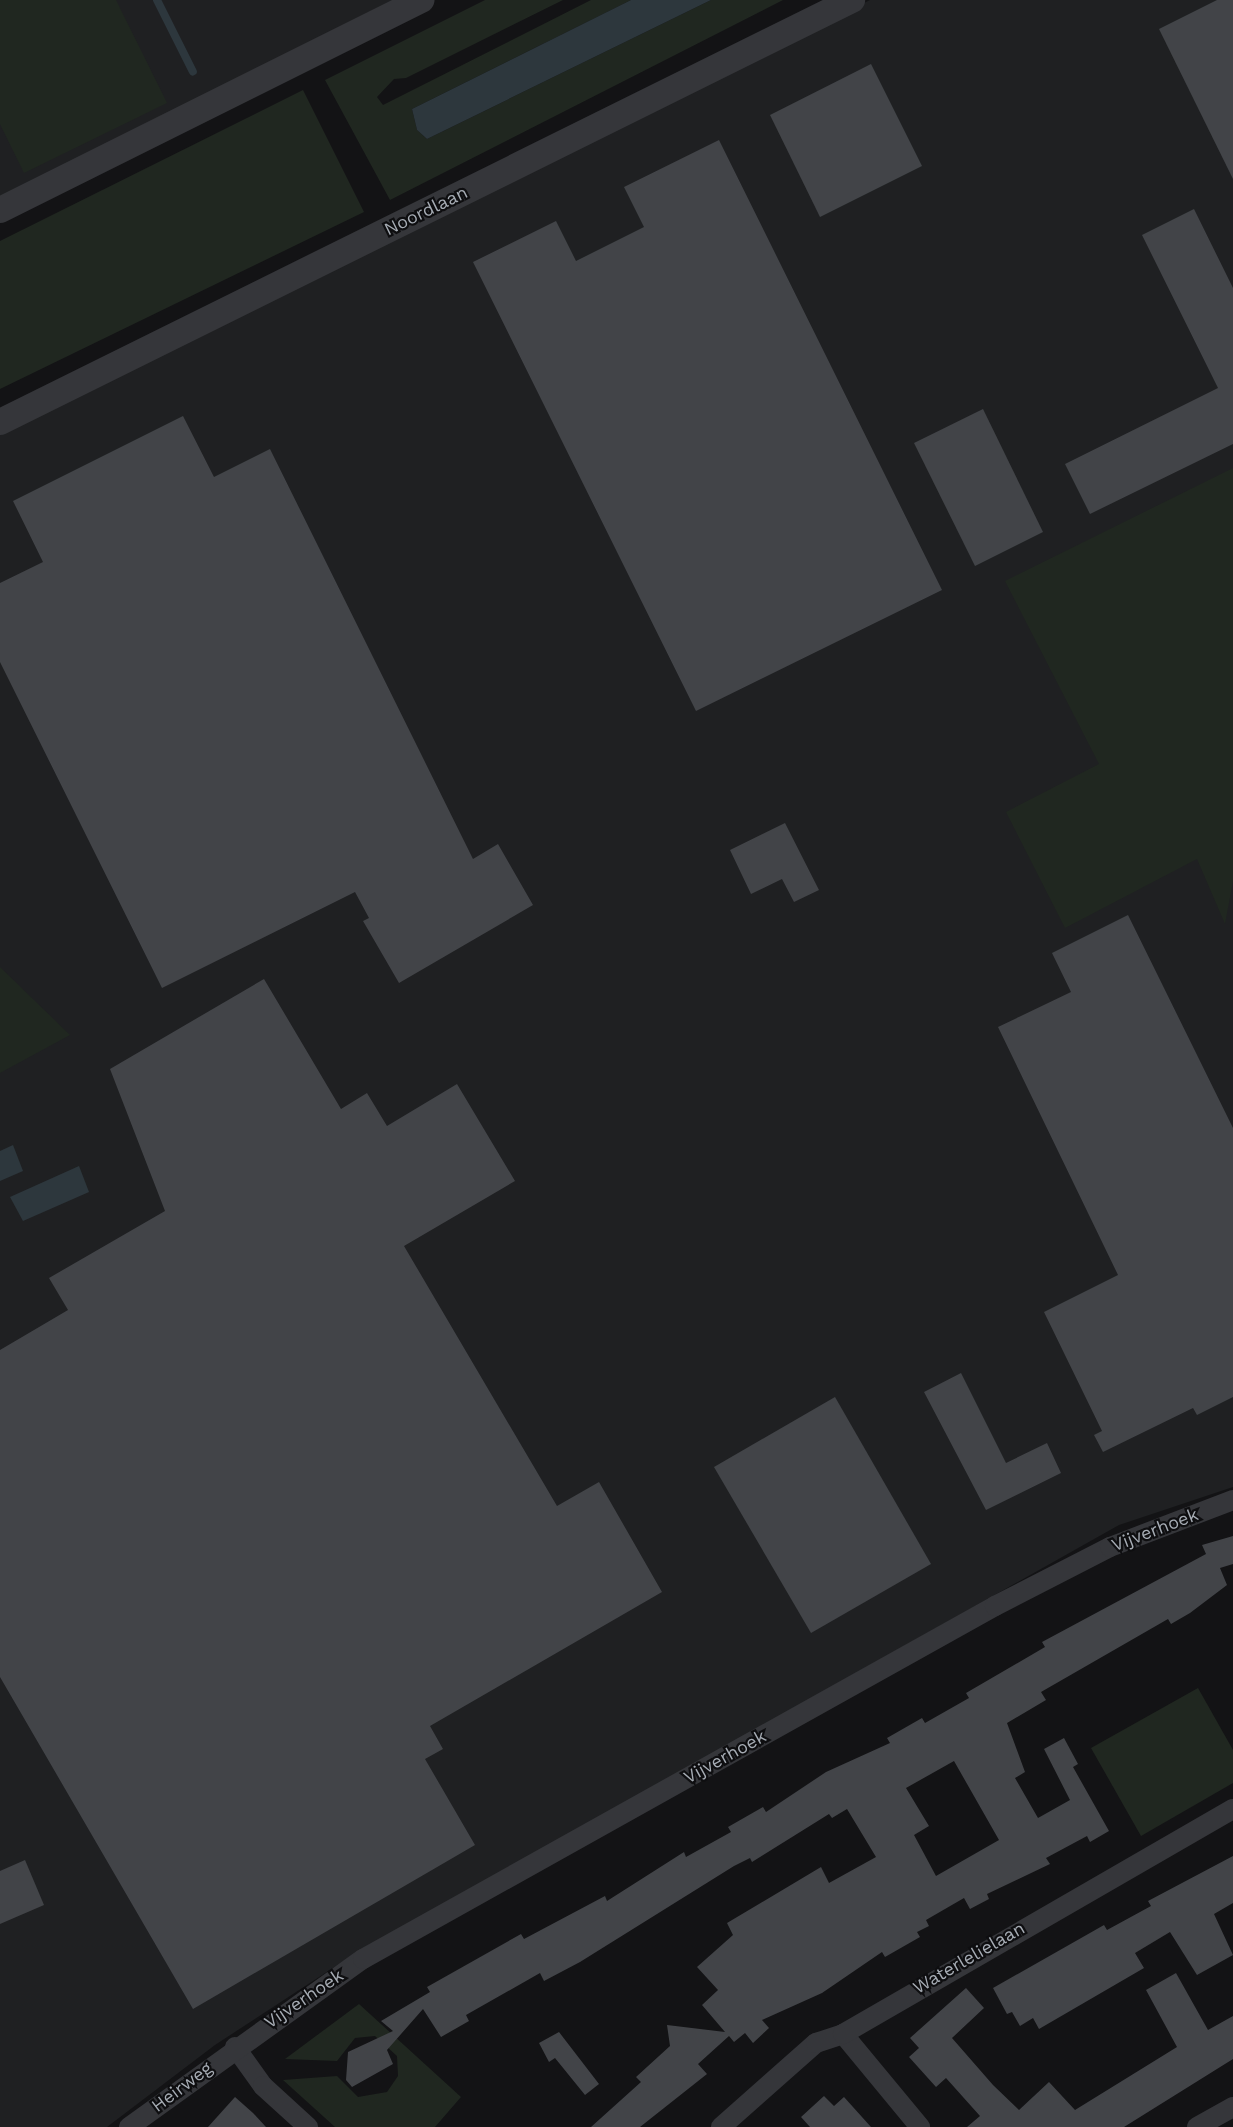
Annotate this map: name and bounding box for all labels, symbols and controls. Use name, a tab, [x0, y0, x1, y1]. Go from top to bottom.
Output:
street label: Noordlaan	[381, 182, 471, 240]
street label: Vijverhoek	[1109, 1504, 1201, 1556]
street label: Vijverhoek	[680, 1726, 770, 1788]
street label: Waterlelielaan	[909, 1917, 1029, 1999]
street label: Vijverhoek	[260, 1965, 348, 2033]
street label: Heirweg	[147, 2057, 217, 2117]

